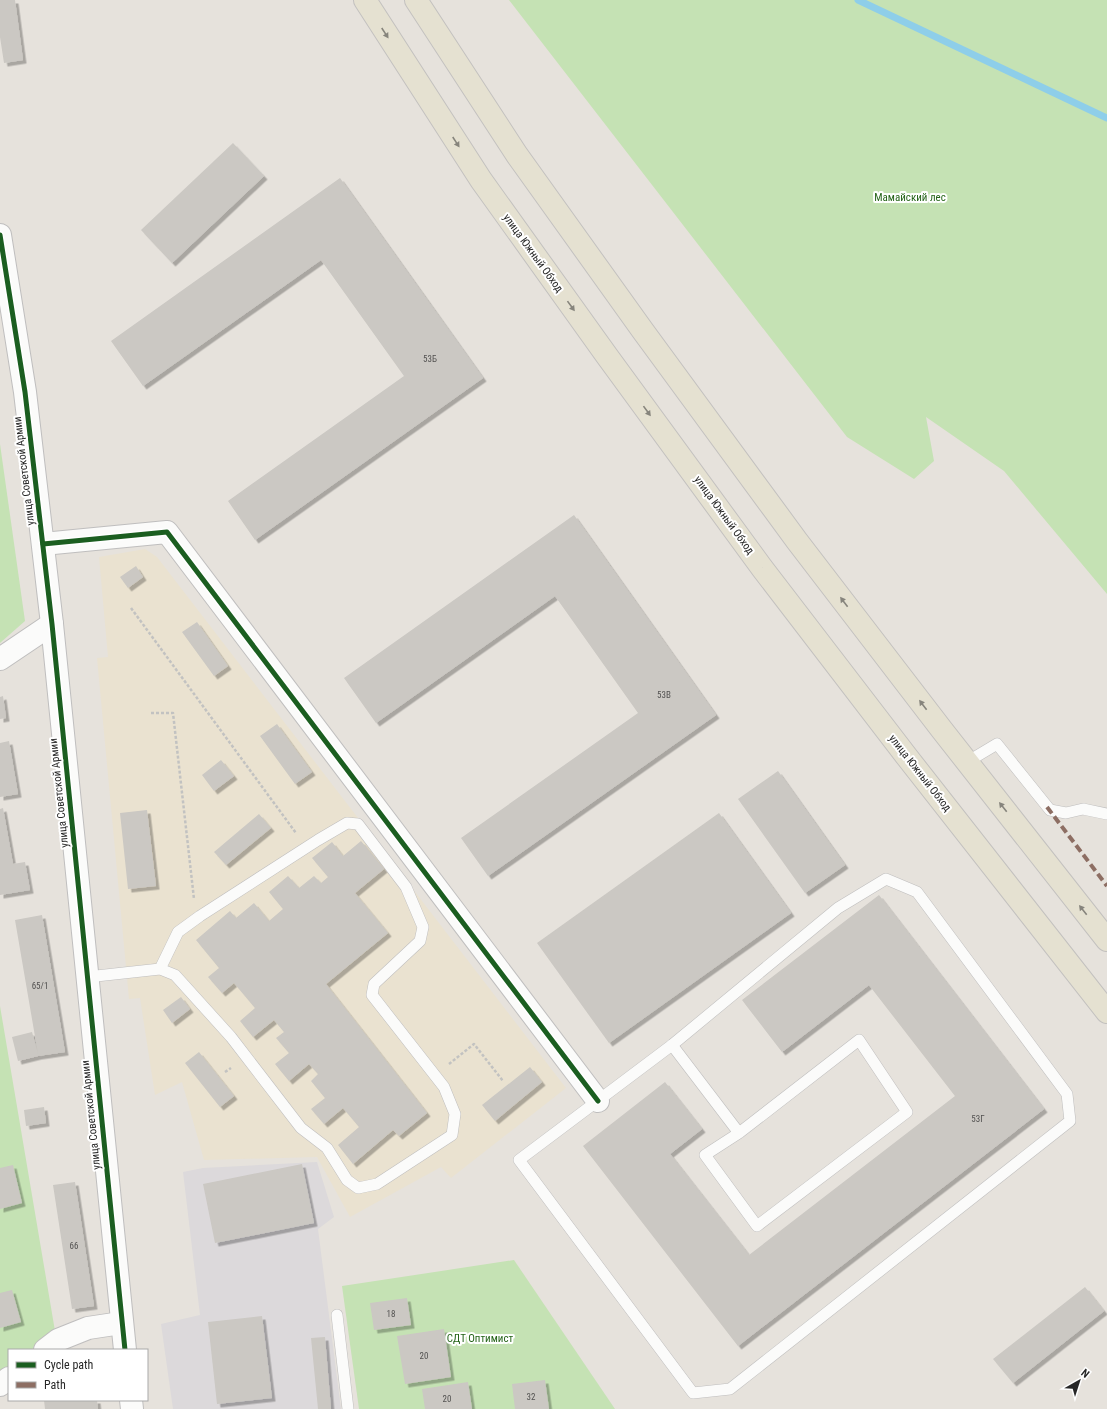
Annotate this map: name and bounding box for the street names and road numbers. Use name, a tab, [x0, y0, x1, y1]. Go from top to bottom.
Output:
street label: улица Южный Обход	[500, 211, 566, 295]
street label: улица Советской Армии	[11, 416, 37, 526]
street label: улица Южный Обход	[691, 473, 757, 557]
street label: улица Южный Обход	[886, 732, 954, 814]
street label: улица Советской Армии	[47, 738, 71, 848]
street label: улица Советской Армии	[79, 1060, 103, 1170]

